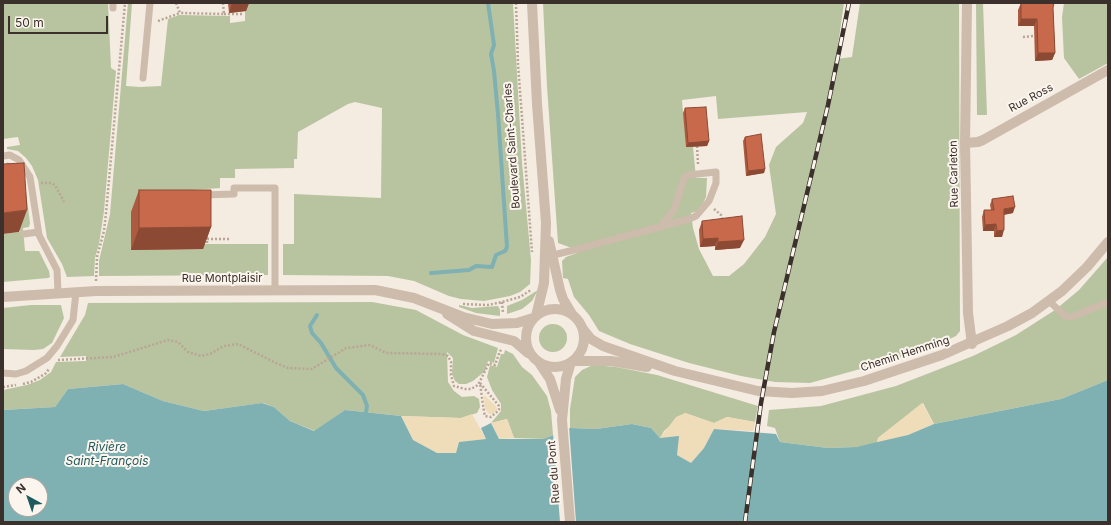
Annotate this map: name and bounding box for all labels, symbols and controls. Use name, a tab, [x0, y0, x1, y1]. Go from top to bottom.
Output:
scale bar	[10, 8, 110, 34]
text: 50 m	[15, 15, 44, 30]
street label: Rue Ross	[1007, 81, 1055, 115]
street label: Boulevard Saint-Charles	[501, 83, 523, 209]
street label: Rue Carleton	[947, 140, 961, 208]
street label: Rue Montplaisir	[182, 272, 262, 286]
street label: Chemin Hemming	[859, 333, 951, 375]
water label: Rivière Saint-François	[65, 440, 149, 468]
street label: Rue du Pont	[545, 440, 563, 504]
north arrow	[8, 477, 48, 517]
text: N	[13, 481, 29, 497]

